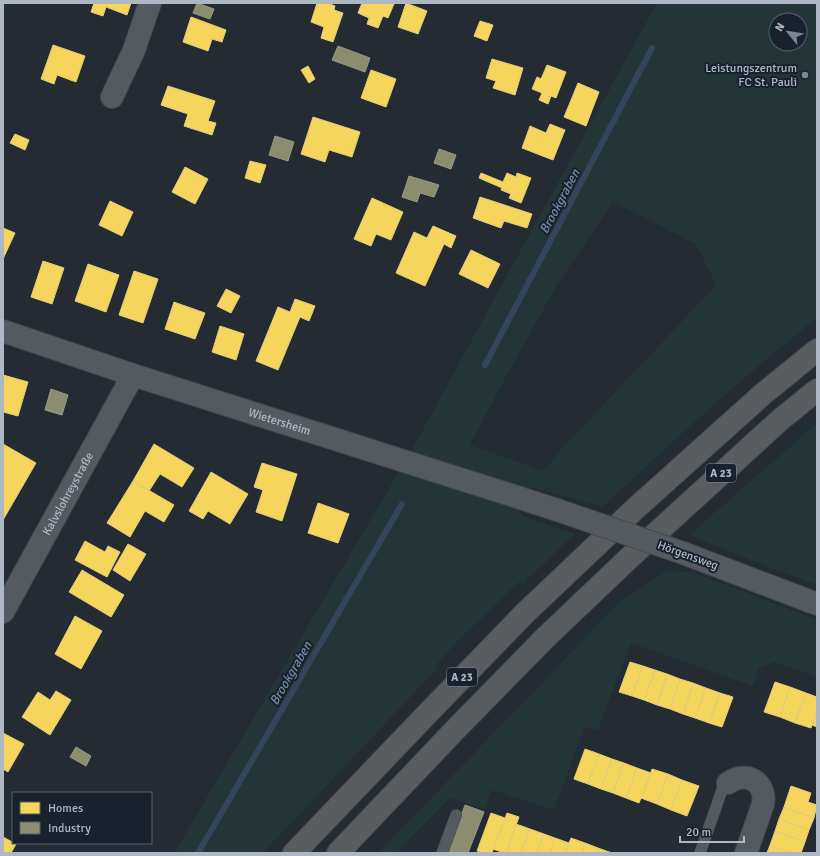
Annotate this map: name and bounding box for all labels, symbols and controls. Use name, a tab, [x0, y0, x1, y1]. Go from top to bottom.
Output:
north arrow	[768, 12, 808, 52]
text: N	[772, 21, 787, 34]
place label: Leistungszentrum FC St. Pauli	[705, 61, 797, 90]
marker: Leistungszentrum FC St. Pauli	[800, 70, 810, 80]
water label: Brookgraben	[536, 166, 584, 236]
street label: Wietersheim	[246, 405, 312, 439]
street label: Kalvslohreystraße	[39, 450, 97, 538]
road number: A 23	[706, 464, 736, 482]
street label: Hörgensweg	[655, 538, 720, 573]
water label: Brookgraben	[266, 638, 316, 708]
road number: A 23	[447, 668, 477, 686]
legend	[12, 792, 152, 844]
text: Homes	[48, 801, 83, 816]
scale bar	[680, 818, 744, 844]
text: Industry	[48, 821, 91, 836]
text: 20 m	[686, 825, 711, 840]

